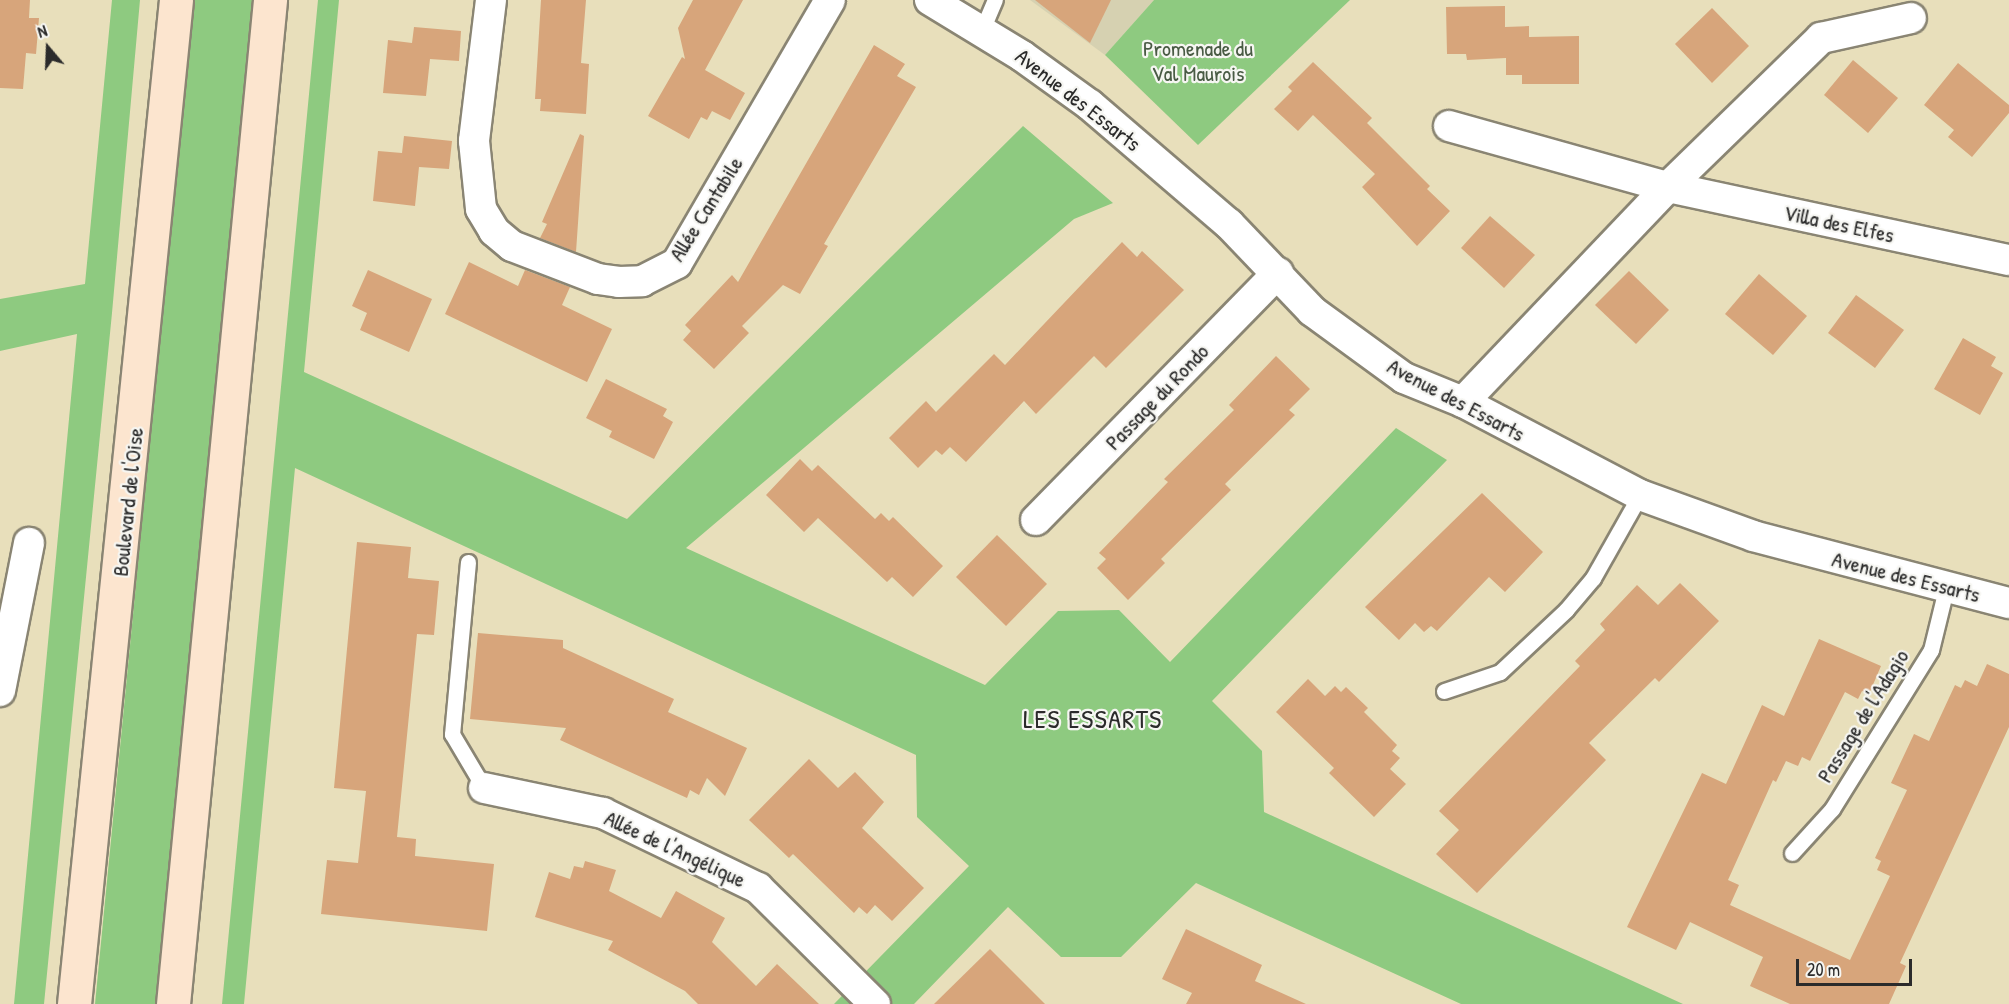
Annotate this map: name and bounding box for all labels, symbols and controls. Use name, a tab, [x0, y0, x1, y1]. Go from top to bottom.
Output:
north arrow	[18, 18, 78, 78]
text: N	[35, 19, 50, 43]
park label: Promenade du Val Maurois	[1143, 35, 1253, 86]
street label: Avenue des Essarts	[1010, 43, 1146, 157]
street label: Allée Cantabile	[663, 152, 749, 266]
street label: Villa des Elfes	[1781, 199, 1897, 249]
street label: Passage du Rondo	[1100, 339, 1214, 455]
street label: Avenue des Essarts	[1383, 353, 1529, 447]
street label: Boulevard de l'Oise	[107, 426, 149, 578]
street label: Avenue des Essarts	[1829, 546, 1983, 608]
street label: Passage de l'Adagio	[1812, 645, 1914, 787]
district label: LES ESSARTS	[1023, 703, 1163, 735]
street label: Allée de l'Angélique	[600, 805, 750, 893]
scale bar	[1799, 947, 1914, 985]
text: 20 m	[1807, 957, 1840, 982]

